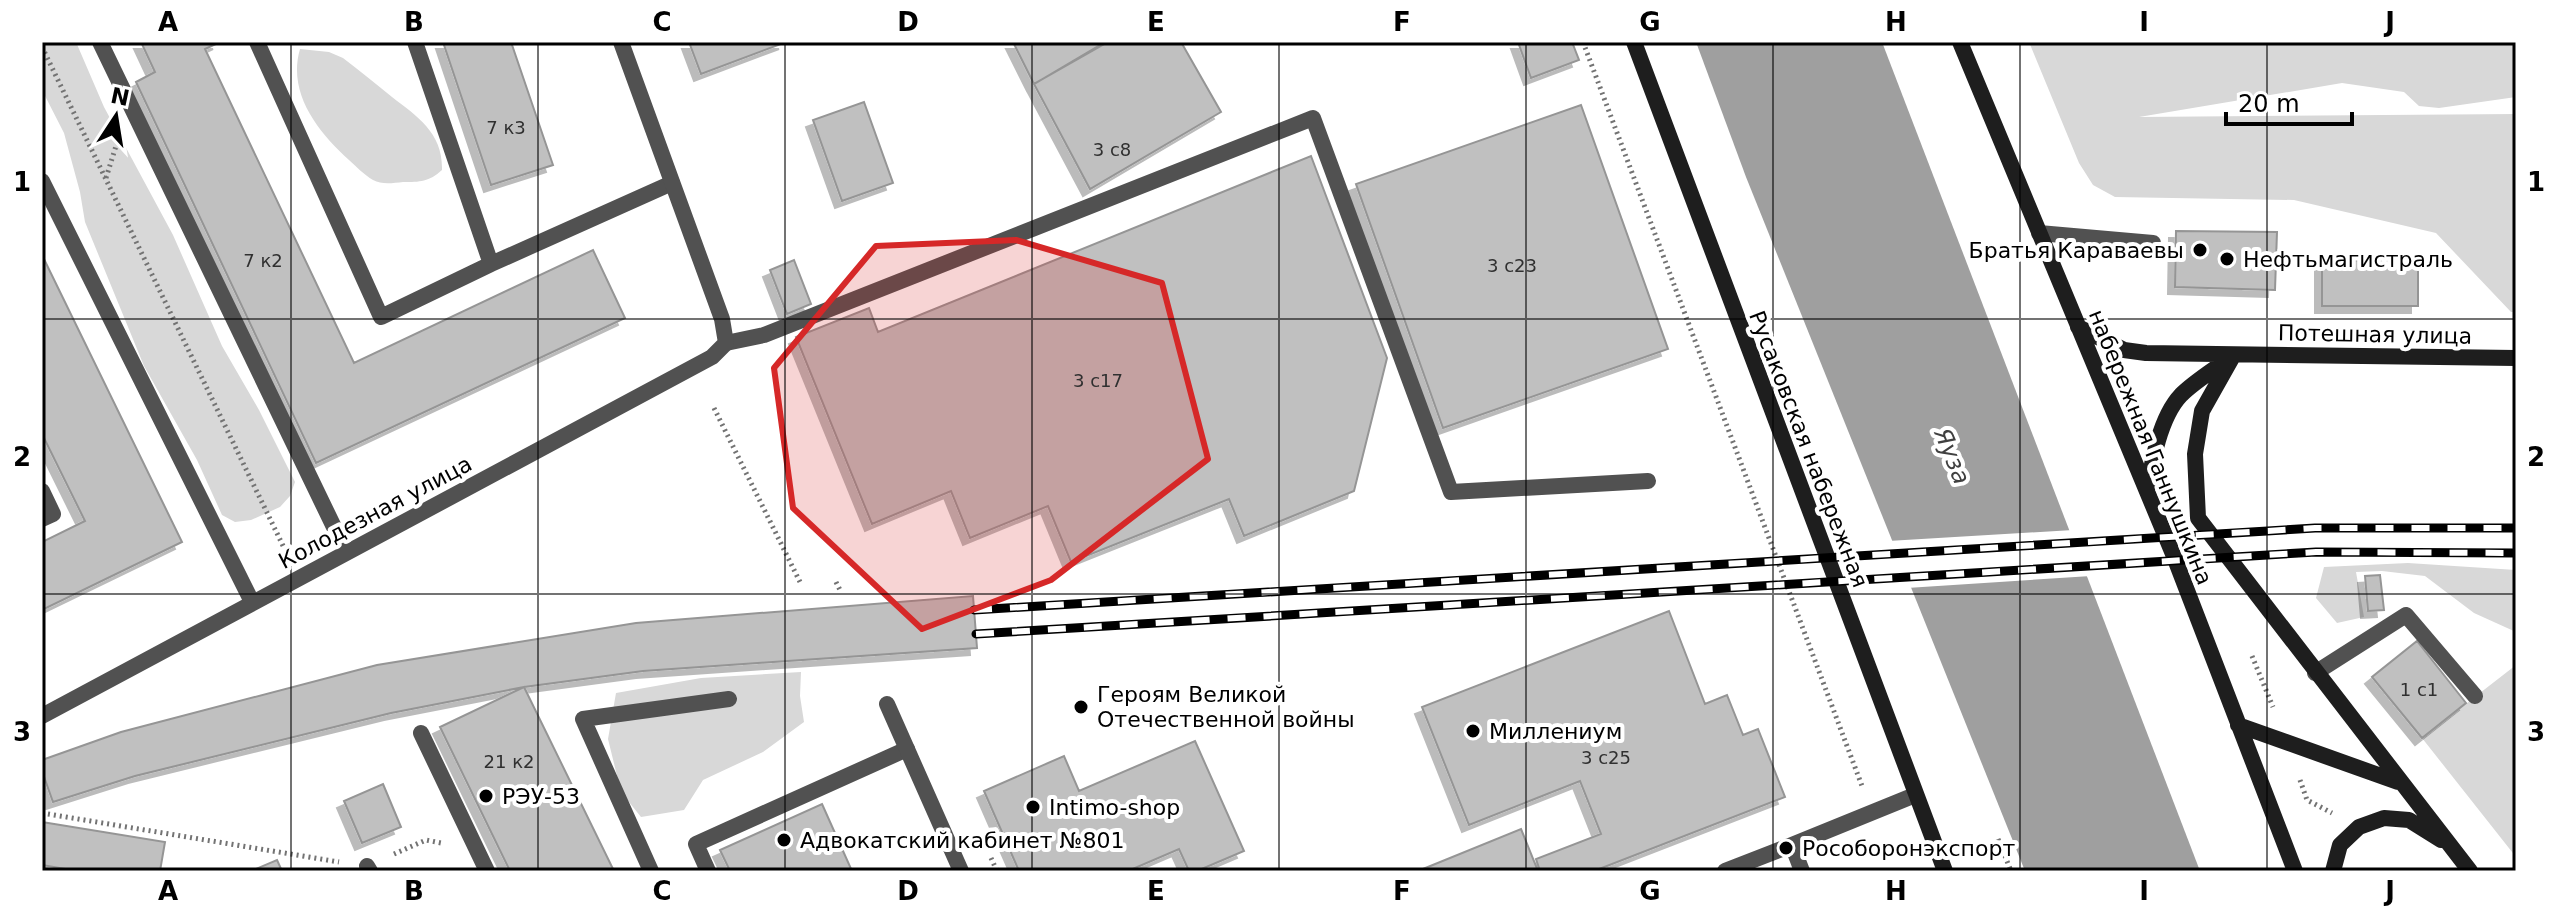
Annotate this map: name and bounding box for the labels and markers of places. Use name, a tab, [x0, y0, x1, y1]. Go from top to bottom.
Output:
place label: Братья Караваевы	[1969, 238, 2184, 263]
marker: Братья Караваевы	[2191, 241, 2209, 259]
place label: Нефтьмагистраль	[2243, 247, 2453, 272]
marker: Нефтьмагистраль	[2218, 250, 2236, 268]
place label: Героям Великой Отечественной войны	[1097, 682, 1355, 732]
marker: Героям Великой Отечественной войны	[1072, 698, 1090, 716]
place label: Миллениум	[1489, 719, 1622, 744]
marker: Миллениум	[1464, 722, 1482, 740]
place label: РЭУ-53	[502, 784, 580, 809]
marker: РЭУ-53	[477, 787, 495, 805]
place label: Intimo-shop	[1049, 795, 1180, 820]
marker: Intimo-shop	[1024, 798, 1042, 816]
place label: Адвокатский кабинет №801	[800, 828, 1124, 853]
marker: Адвокатский кабинет №801	[775, 831, 793, 849]
place label: Рособоронэкспорт	[1802, 836, 2015, 861]
marker: Рособоронэкспорт	[1777, 839, 1795, 857]

